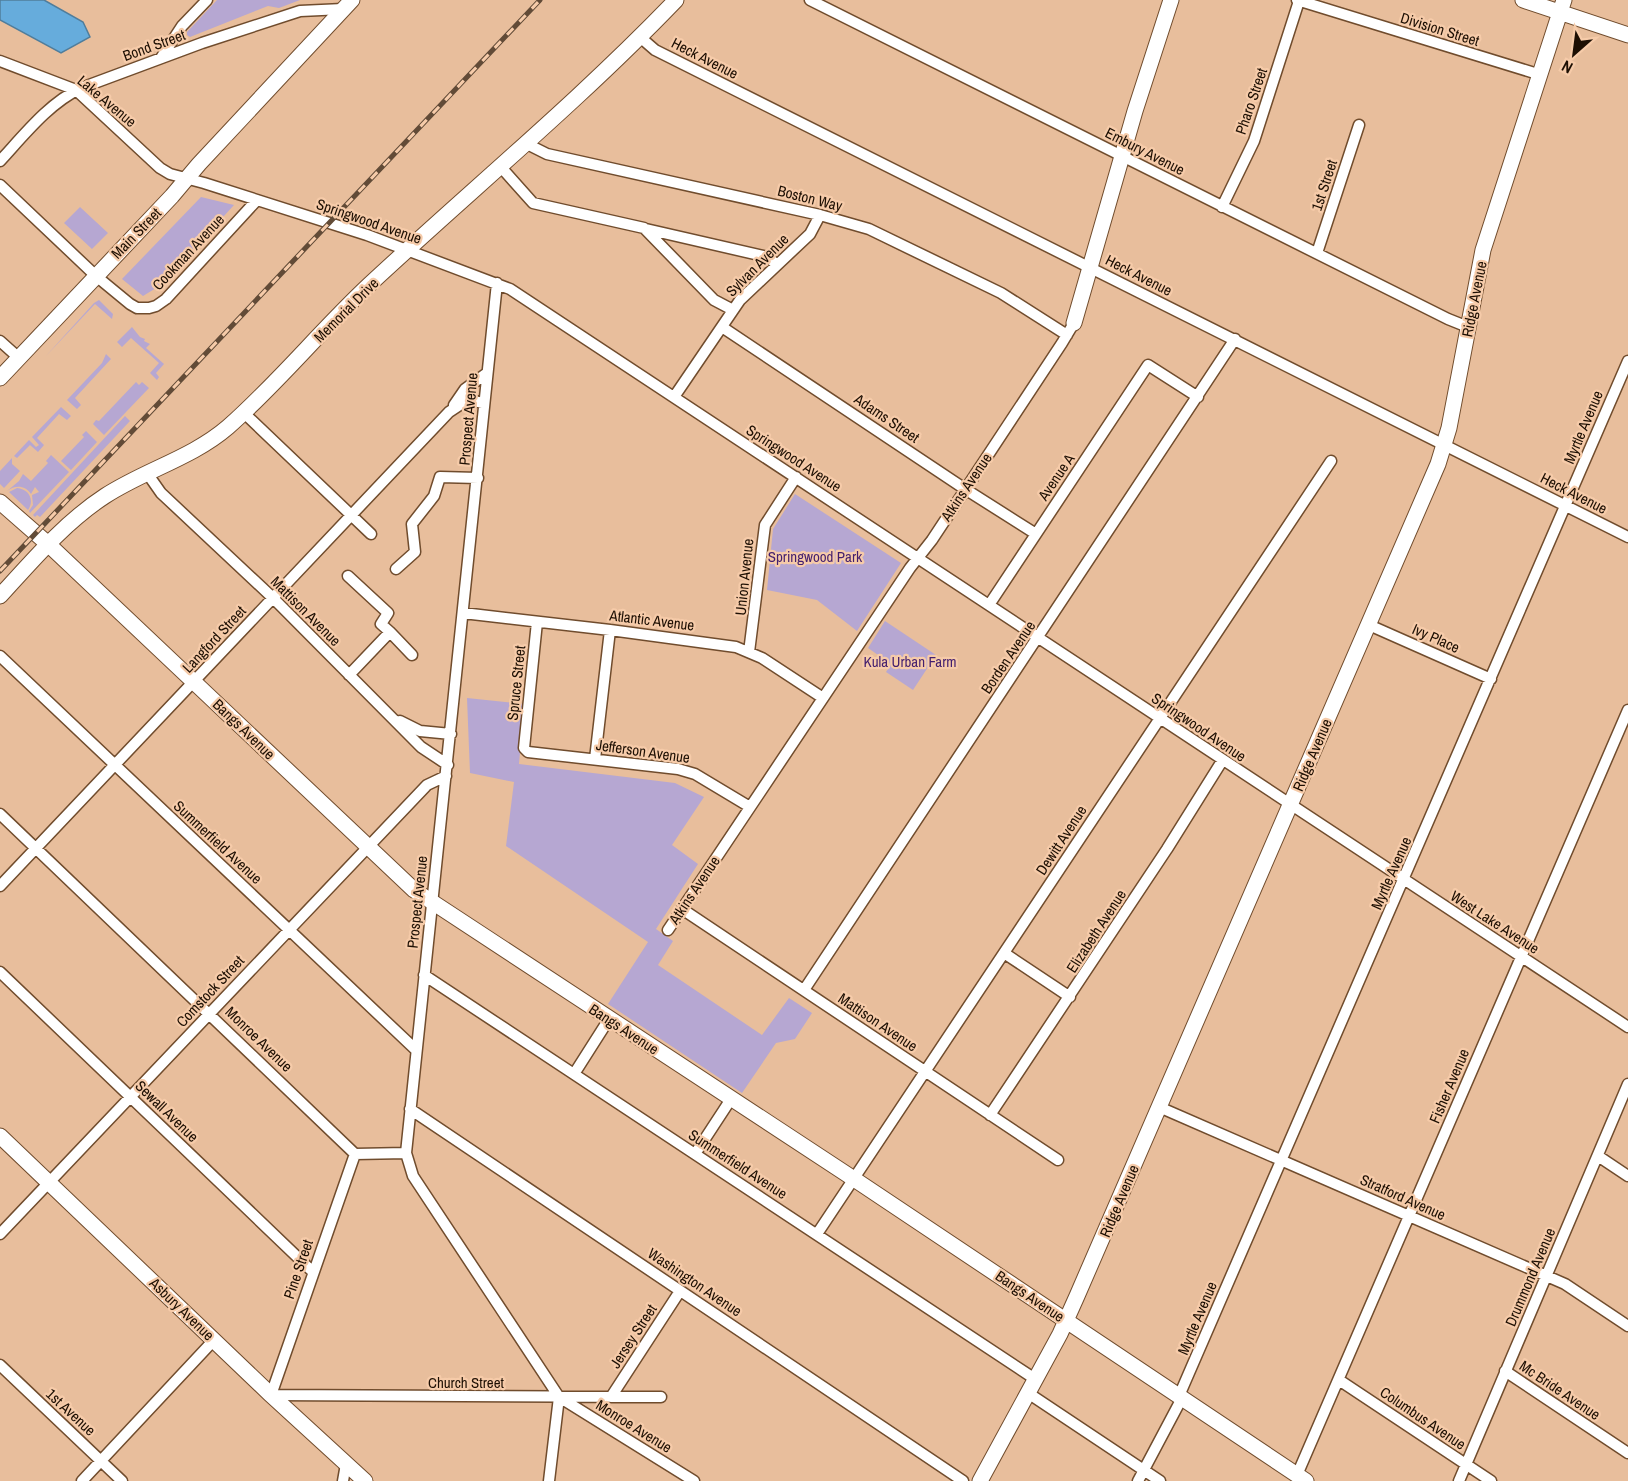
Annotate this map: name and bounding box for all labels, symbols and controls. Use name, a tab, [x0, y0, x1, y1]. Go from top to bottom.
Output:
street label: Division Street	[1398, 7, 1483, 51]
street label: Bond Street	[120, 24, 189, 66]
north arrow	[1544, 24, 1604, 84]
street label: Heck Avenue	[668, 32, 742, 84]
text: N	[1558, 55, 1576, 79]
street label: Pharo Street	[1230, 64, 1272, 137]
street label: Lake Avenue	[73, 70, 141, 132]
street label: Embury Avenue	[1102, 122, 1188, 180]
street label: 1st Street	[1306, 156, 1342, 213]
street label: Boston Way	[776, 180, 845, 216]
street label: Springwood Avenue	[314, 193, 425, 249]
street label: Main Street	[106, 202, 166, 263]
street label: Cookman Avenue	[147, 209, 229, 295]
street label: Sylvan Avenue	[721, 229, 793, 301]
street label: Heck Avenue	[1102, 249, 1176, 301]
street label: Ridge Avenue	[1456, 259, 1492, 339]
street label: Memorial Drive	[309, 273, 383, 347]
street label: Prospect Avenue	[453, 372, 483, 466]
street label: Myrtle Avenue	[1558, 387, 1608, 467]
street label: Adams Street	[849, 388, 924, 448]
street label: Springwood Avenue	[742, 419, 846, 497]
street label: Atkins Avenue	[935, 448, 997, 526]
street label: Avenue A	[1032, 449, 1080, 505]
street label: Heck Avenue	[1537, 467, 1611, 519]
street label: Union Avenue	[730, 537, 758, 616]
park label: Springwood Park	[768, 546, 863, 567]
street label: Mattison Avenue	[266, 571, 346, 651]
street label: Langford Street	[177, 600, 251, 677]
street label: Atlantic Avenue	[607, 604, 696, 636]
street label: Borden Avenue	[976, 616, 1040, 698]
street label: Ivy Place	[1409, 618, 1463, 658]
street label: Spruce Street	[502, 644, 530, 722]
park label: Kula Urban Farm	[863, 651, 957, 672]
street label: Springwood Avenue	[1148, 688, 1251, 767]
street label: Bangs Avenue	[208, 694, 280, 764]
street label: Ridge Avenue	[1287, 715, 1337, 795]
street label: Jefferson Avenue	[595, 734, 691, 768]
street label: Summerfield Avenue	[169, 795, 267, 889]
street label: Dewitt Avenue	[1031, 801, 1091, 879]
street label: Myrtle Avenue	[1366, 833, 1416, 913]
street label: Atkins Avenue	[663, 851, 725, 929]
street label: Prospect Avenue	[402, 855, 432, 949]
street label: Elizabeth Avenue	[1061, 885, 1131, 977]
street label: West Lake Avenue	[1446, 885, 1544, 959]
street label: Comstock Street	[171, 950, 249, 1031]
street label: Mattison Avenue	[834, 988, 922, 1056]
street label: Bangs Avenue	[585, 999, 663, 1059]
street label: Monroe Avenue	[221, 1002, 297, 1077]
street label: Fisher Avenue	[1424, 1045, 1474, 1127]
street label: Sewall Avenue	[131, 1075, 203, 1147]
street label: Summerfield Avenue	[684, 1124, 792, 1204]
street label: Ridge Avenue	[1094, 1161, 1144, 1241]
street label: Stratford Avenue	[1357, 1169, 1449, 1225]
street label: Drummond Avenue	[1500, 1224, 1560, 1329]
street label: Pine Street	[278, 1236, 318, 1302]
street label: Washington Avenue	[644, 1243, 746, 1321]
street label: Bangs Avenue	[991, 1265, 1069, 1327]
street label: Asbury Avenue	[144, 1272, 219, 1345]
street label: Myrtle Avenue	[1172, 1278, 1222, 1358]
street label: Jersey Street	[604, 1299, 662, 1372]
street label: Mc Bride Avenue	[1515, 1355, 1605, 1425]
street label: Church Street	[428, 1372, 505, 1393]
street label: Columbus Avenue	[1376, 1381, 1470, 1455]
street label: 1st Avenue	[42, 1384, 100, 1440]
street label: Monroe Avenue	[592, 1394, 676, 1458]

